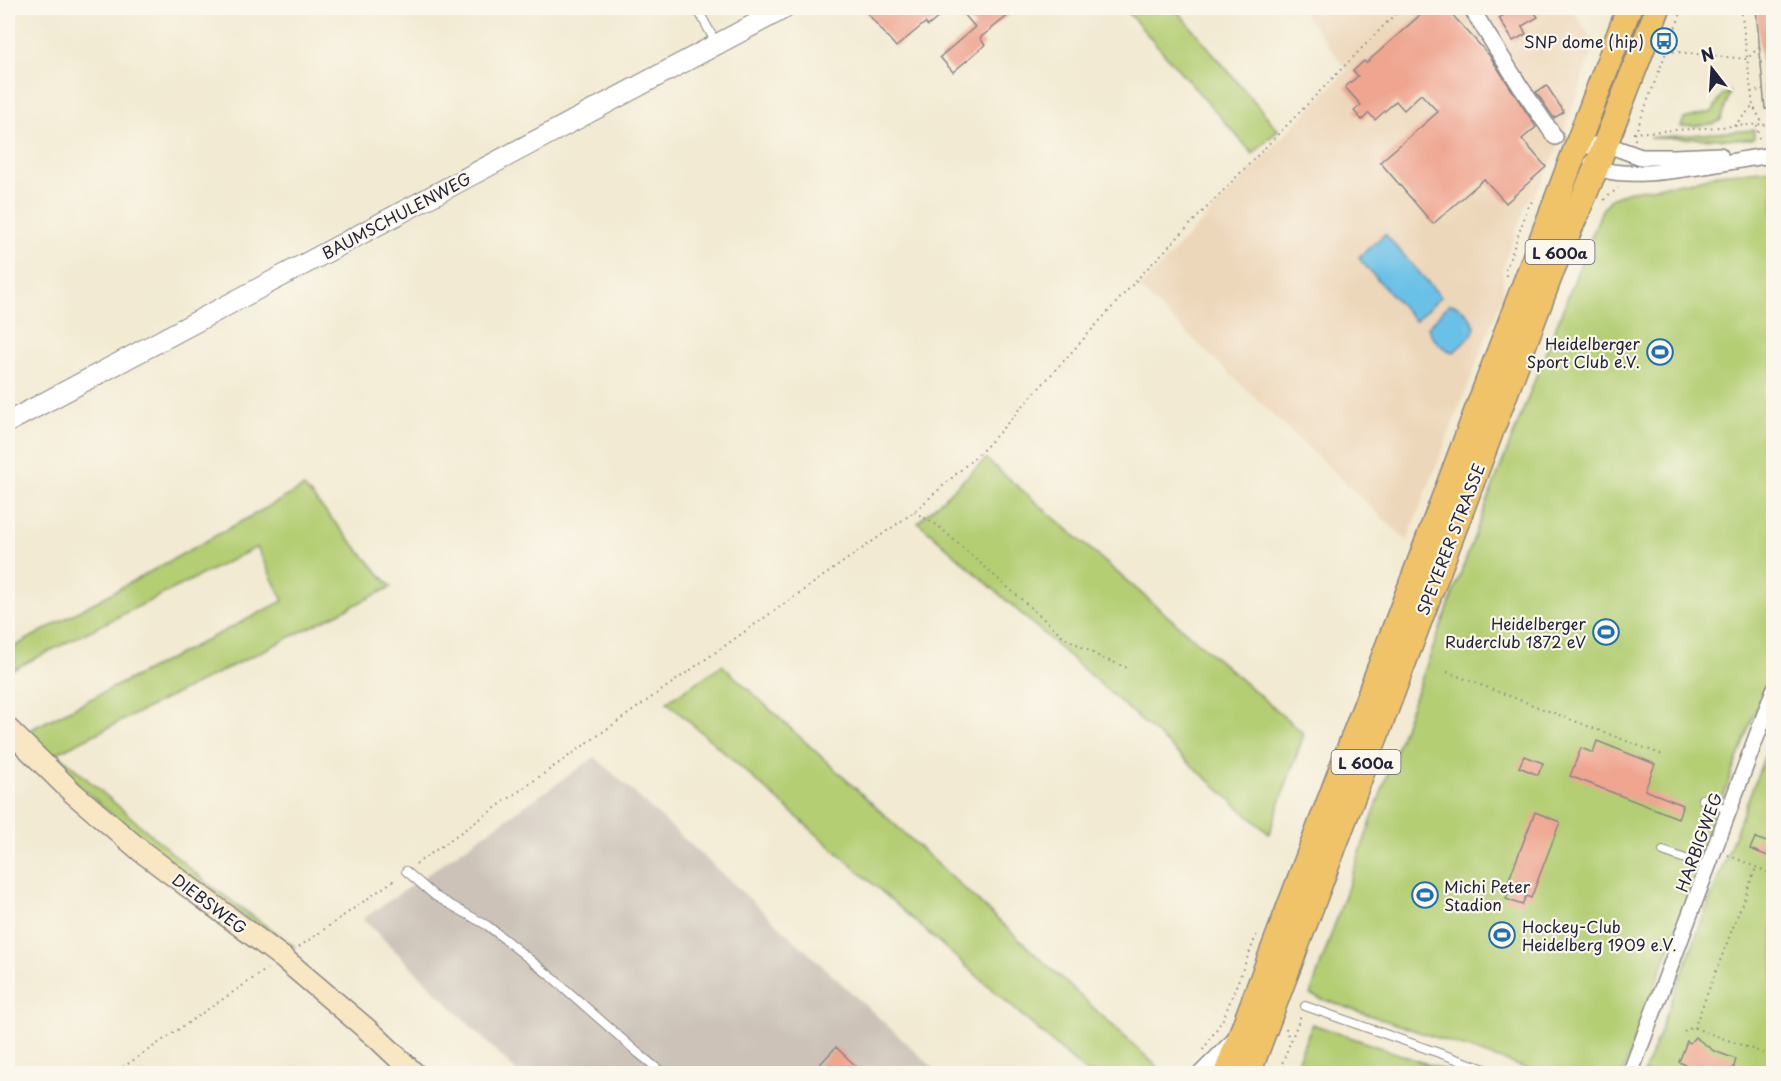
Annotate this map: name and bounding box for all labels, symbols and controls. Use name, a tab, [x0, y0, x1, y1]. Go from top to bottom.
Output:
bus stop icon: SNP dome (hip)	[1649, 26, 1679, 56]
place label: SNP dome (hip)	[1524, 29, 1644, 53]
north arrow	[1682, 39, 1742, 99]
text: N	[1698, 40, 1717, 67]
street label: BAUMSCHULENWEG	[317, 166, 475, 264]
road number: L 600a	[1526, 240, 1594, 264]
place label: Heidelberger Sport Club e.V.	[1527, 331, 1641, 373]
sports icon: Heidelberger Sport Club e.V.	[1645, 337, 1675, 367]
street label: SPEYERER STRASSE	[1410, 460, 1490, 618]
place label: Heidelberger Ruderclub 1872 eV	[1445, 611, 1587, 653]
sports icon: Heidelberger Ruderclub 1872 eV	[1591, 617, 1621, 647]
road number: L 600a	[1332, 750, 1400, 774]
street label: HARBIGWEG	[1669, 789, 1727, 895]
street label: DIEBSWEG	[168, 867, 252, 939]
place label: Michi Peter Stadion	[1444, 874, 1531, 916]
sports icon: Michi Peter Stadion	[1410, 880, 1440, 910]
place label: Hockey-Club Heidelberg 1909 e.V.	[1522, 914, 1677, 956]
sports icon: Hockey-Club Heidelberg 1909 e.V.	[1487, 920, 1517, 950]

